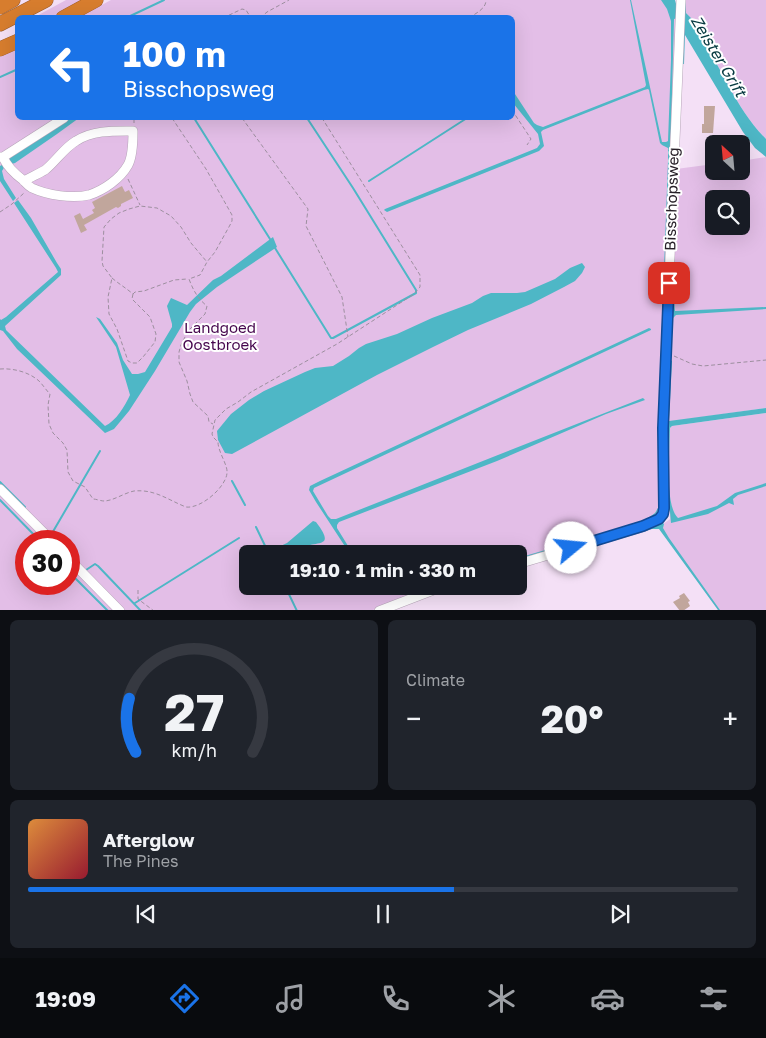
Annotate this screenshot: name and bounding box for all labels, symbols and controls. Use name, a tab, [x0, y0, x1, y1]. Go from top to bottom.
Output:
water label: Zeister Grift	[687, 12, 752, 102]
text: 100 m	[123, 33, 226, 75]
icon: left	[40, 35, 105, 100]
text: Bisschopsweg	[123, 75, 275, 102]
north arrow	[705, 135, 750, 180]
map controls	[705, 135, 750, 235]
street label: Bisschopsweg	[660, 147, 682, 251]
button: search	[705, 190, 750, 235]
pin	[648, 262, 690, 304]
icon: arrive	[655, 269, 683, 297]
park label: Landgoed Oostbroek	[182, 318, 258, 353]
position arrow	[544, 521, 596, 573]
speed limit sign: 30	[15, 530, 80, 595]
text: 19:10 · 1 min · 330 m	[290, 558, 476, 581]
text: Climate	[406, 670, 465, 690]
text: 27	[164, 680, 224, 742]
text: 20°	[541, 696, 603, 741]
text: −	[406, 702, 421, 735]
text: +	[723, 702, 738, 735]
text: km/h	[171, 739, 217, 761]
text: Afterglow	[103, 828, 194, 851]
text: The Pines	[103, 851, 178, 871]
icon: previous	[132, 900, 160, 928]
icon: pause	[369, 900, 397, 928]
icon: next	[606, 900, 634, 928]
icon: directions	[167, 981, 202, 1016]
icon: music	[273, 981, 308, 1016]
icon: phone	[378, 981, 413, 1016]
icon: climate	[484, 981, 519, 1016]
icon: car	[590, 981, 625, 1016]
icon: filters	[696, 981, 731, 1016]
text: 19:09	[35, 985, 96, 1012]

